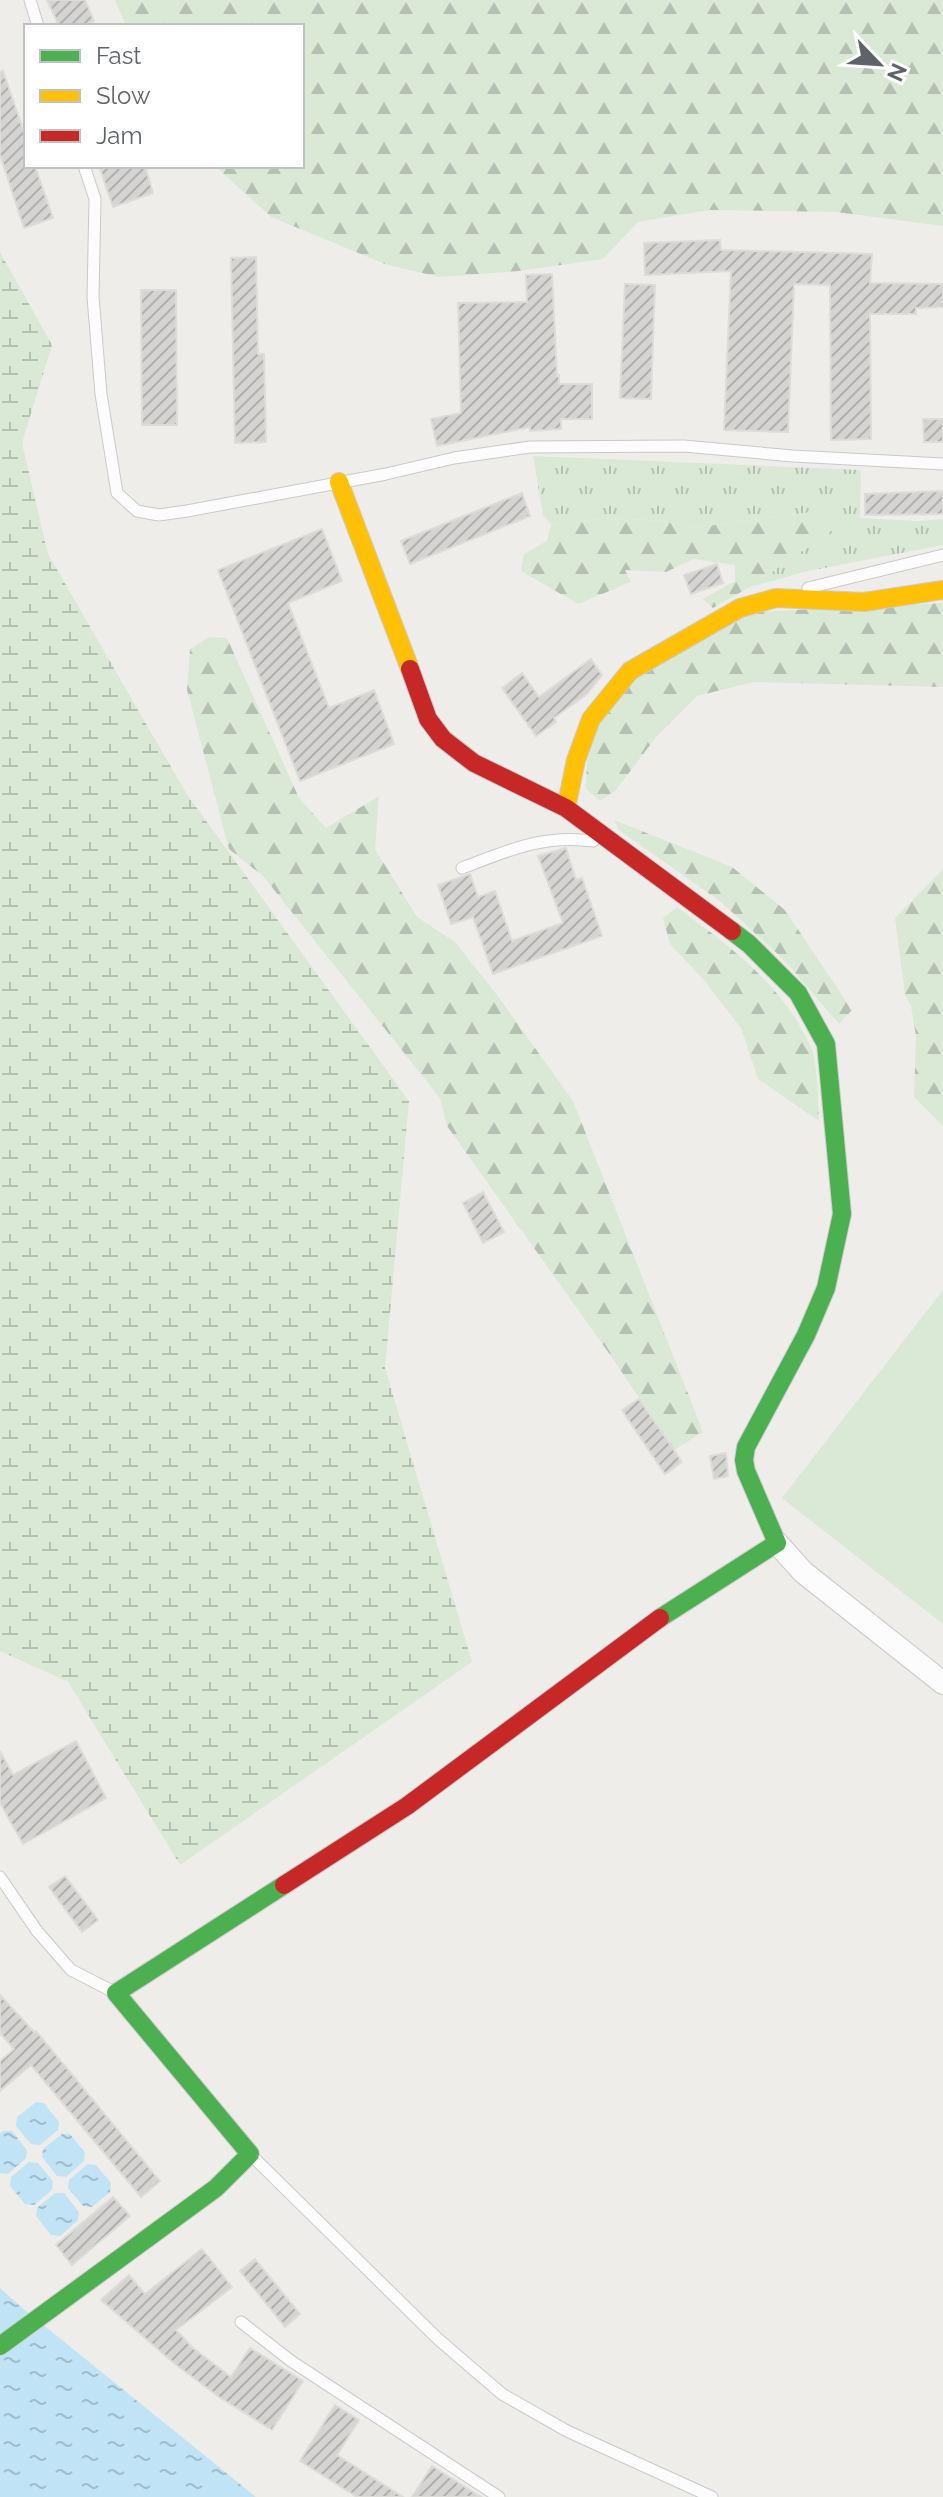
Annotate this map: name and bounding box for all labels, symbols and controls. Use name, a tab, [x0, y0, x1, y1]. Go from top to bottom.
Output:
legend	[24, 24, 304, 168]
north arrow	[839, 24, 919, 104]
text: Fast	[96, 41, 141, 70]
text: N	[882, 59, 912, 86]
text: Slow	[96, 81, 151, 110]
text: Jam	[96, 121, 142, 150]

